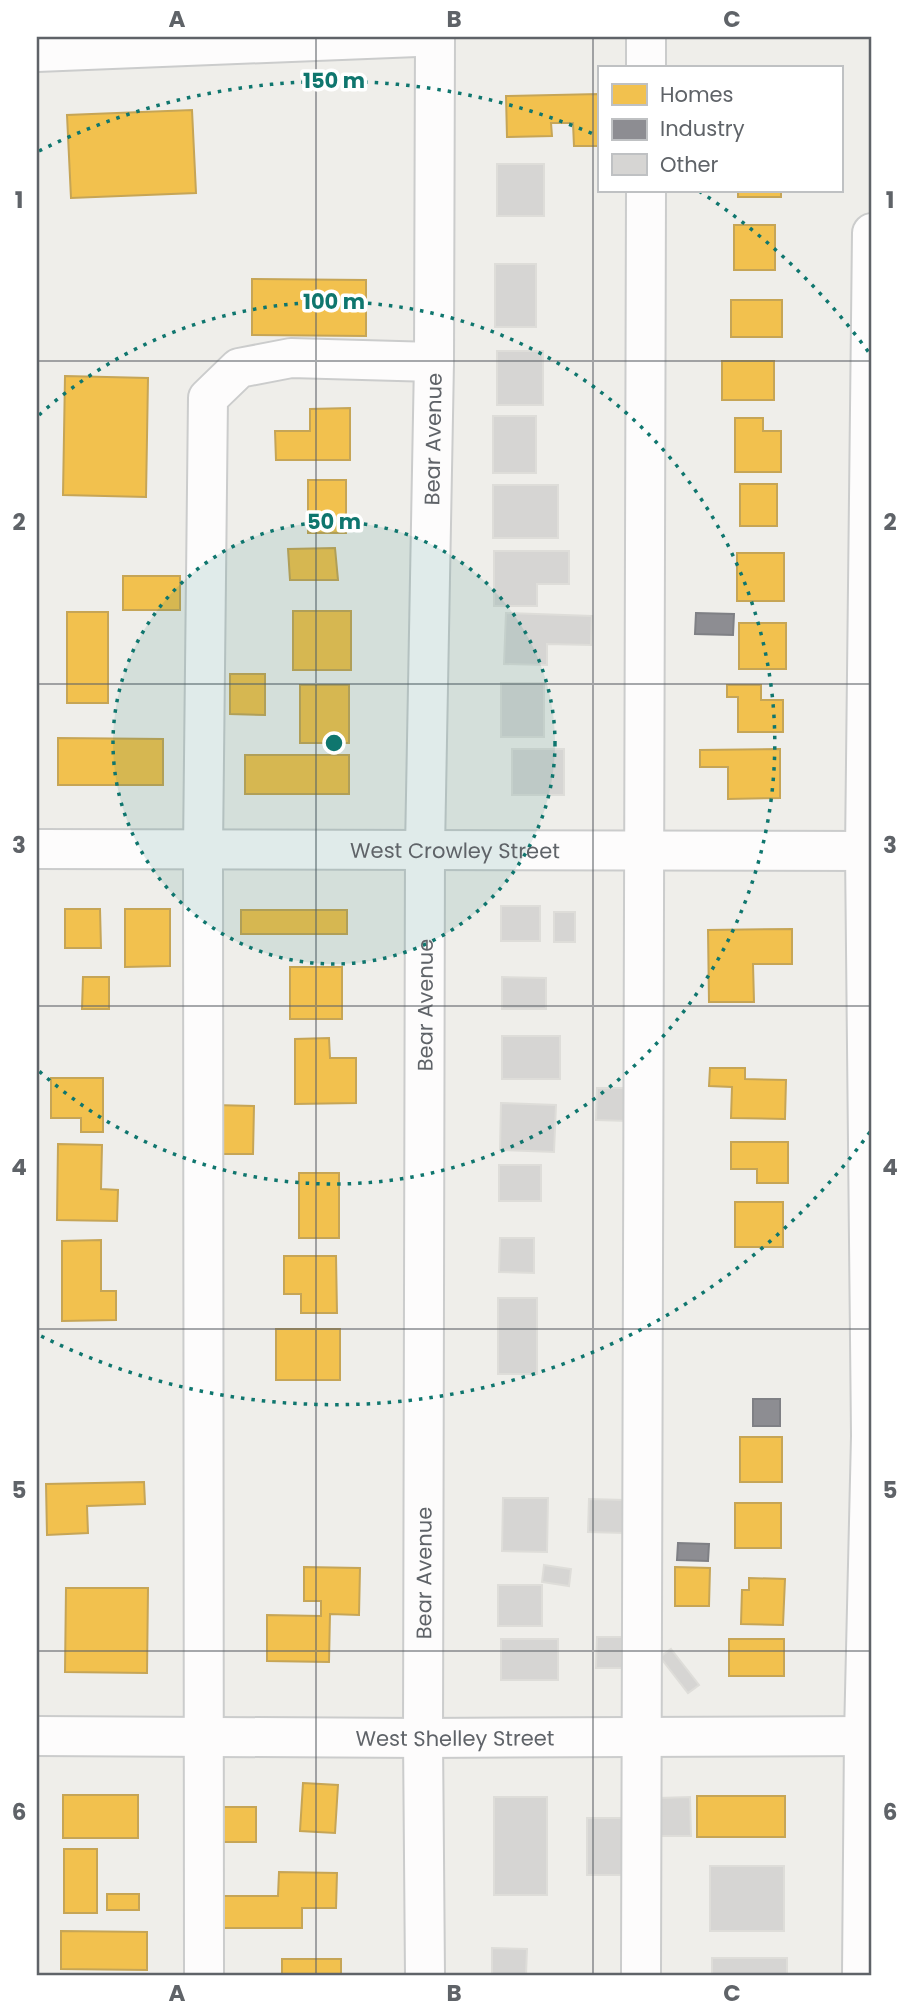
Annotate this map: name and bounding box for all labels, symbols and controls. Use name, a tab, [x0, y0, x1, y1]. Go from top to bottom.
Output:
text: A	[169, 3, 186, 35]
text: B	[446, 3, 462, 35]
text: C	[723, 3, 741, 35]
text: 150 m	[303, 66, 365, 95]
legend	[598, 66, 842, 192]
text: Homes	[660, 80, 734, 109]
text: Industry	[660, 114, 745, 143]
text: Other	[660, 150, 719, 179]
text: 1	[15, 184, 23, 216]
text: 1	[886, 184, 894, 216]
text: 100 m	[303, 287, 365, 316]
street label: Bear Avenue	[417, 373, 448, 506]
text: 2	[12, 506, 26, 538]
text: 2	[883, 506, 897, 538]
text: 50 m	[307, 507, 361, 536]
centre of rings	[322, 731, 346, 755]
text: 3	[12, 829, 26, 861]
text: 3	[883, 829, 897, 861]
street label: West Crowley Street	[350, 835, 560, 865]
street label: Bear Avenue	[410, 939, 439, 1071]
text: 4	[11, 1151, 27, 1183]
text: 4	[882, 1151, 898, 1183]
text: 5	[12, 1474, 26, 1506]
text: 5	[883, 1474, 897, 1506]
street label: Bear Avenue	[409, 1507, 438, 1639]
street label: West Shelley Street	[355, 1723, 555, 1753]
text: 6	[12, 1796, 26, 1828]
text: 6	[883, 1796, 897, 1828]
text: A	[169, 1977, 186, 2009]
text: B	[446, 1977, 462, 2009]
text: C	[723, 1977, 741, 2009]

